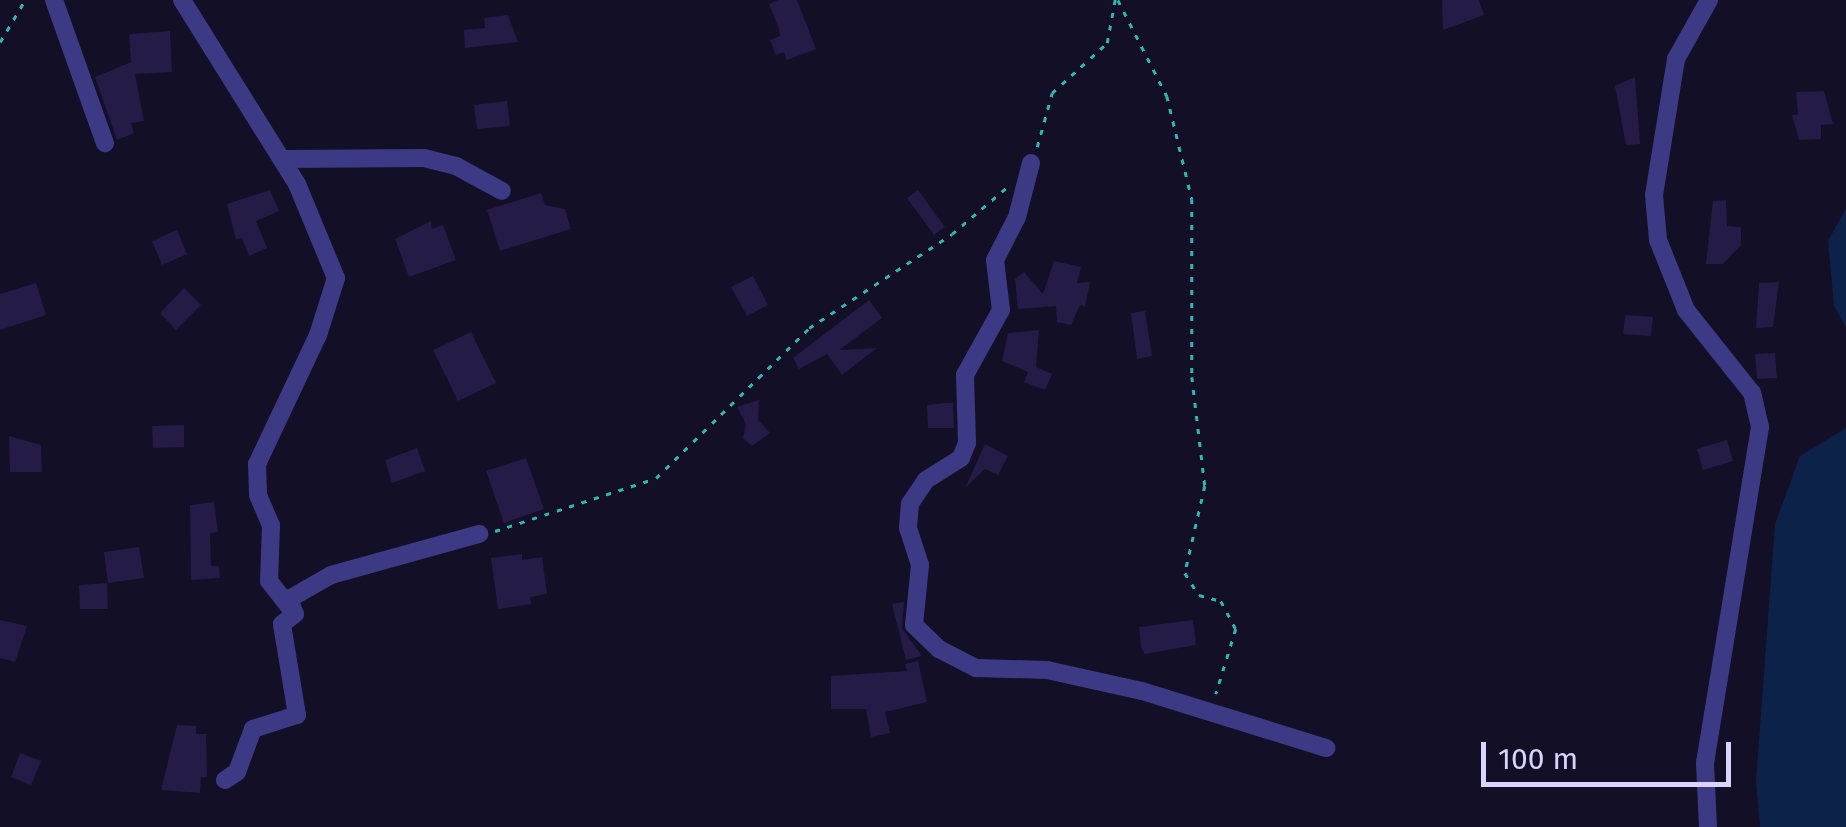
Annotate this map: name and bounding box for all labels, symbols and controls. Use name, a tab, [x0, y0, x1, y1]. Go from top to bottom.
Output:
scale bar	[1486, 722, 1736, 784]
text: 100 m	[1498, 741, 1578, 777]

